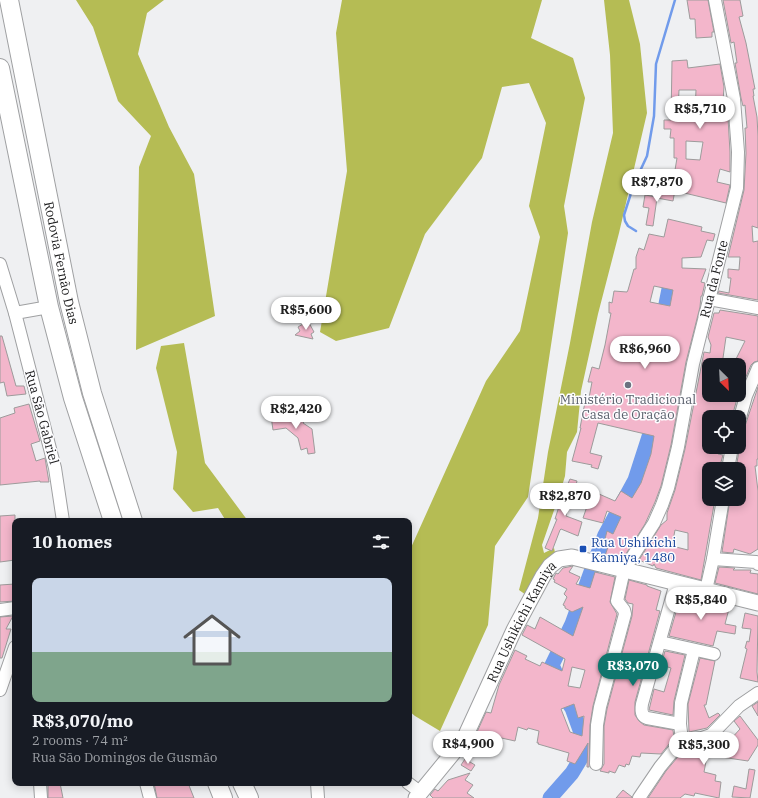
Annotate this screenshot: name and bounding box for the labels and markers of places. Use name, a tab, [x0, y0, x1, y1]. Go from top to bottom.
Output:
pin: R$5,710	[663, 96, 737, 130]
pin: R$7,870	[620, 169, 694, 203]
pin: R$5,600	[269, 297, 343, 331]
pin: R$6,960	[608, 336, 682, 370]
marker: Ministério Tradicional Casa de Oração	[623, 380, 633, 390]
place label: Ministério Tradicional Casa de Oração	[560, 391, 696, 423]
pin: R$2,420	[259, 396, 333, 430]
pin: R$2,870	[528, 483, 602, 517]
place label: Rua Ushikichi Kamiya, 1480	[591, 534, 676, 566]
marker: Rua Ushikichi Kamiya, 1480	[578, 544, 588, 554]
pin: R$5,840	[664, 587, 738, 621]
pin: R$3,070	[596, 653, 670, 687]
pin: R$4,900	[431, 731, 505, 765]
pin: R$5,300	[667, 732, 741, 766]

